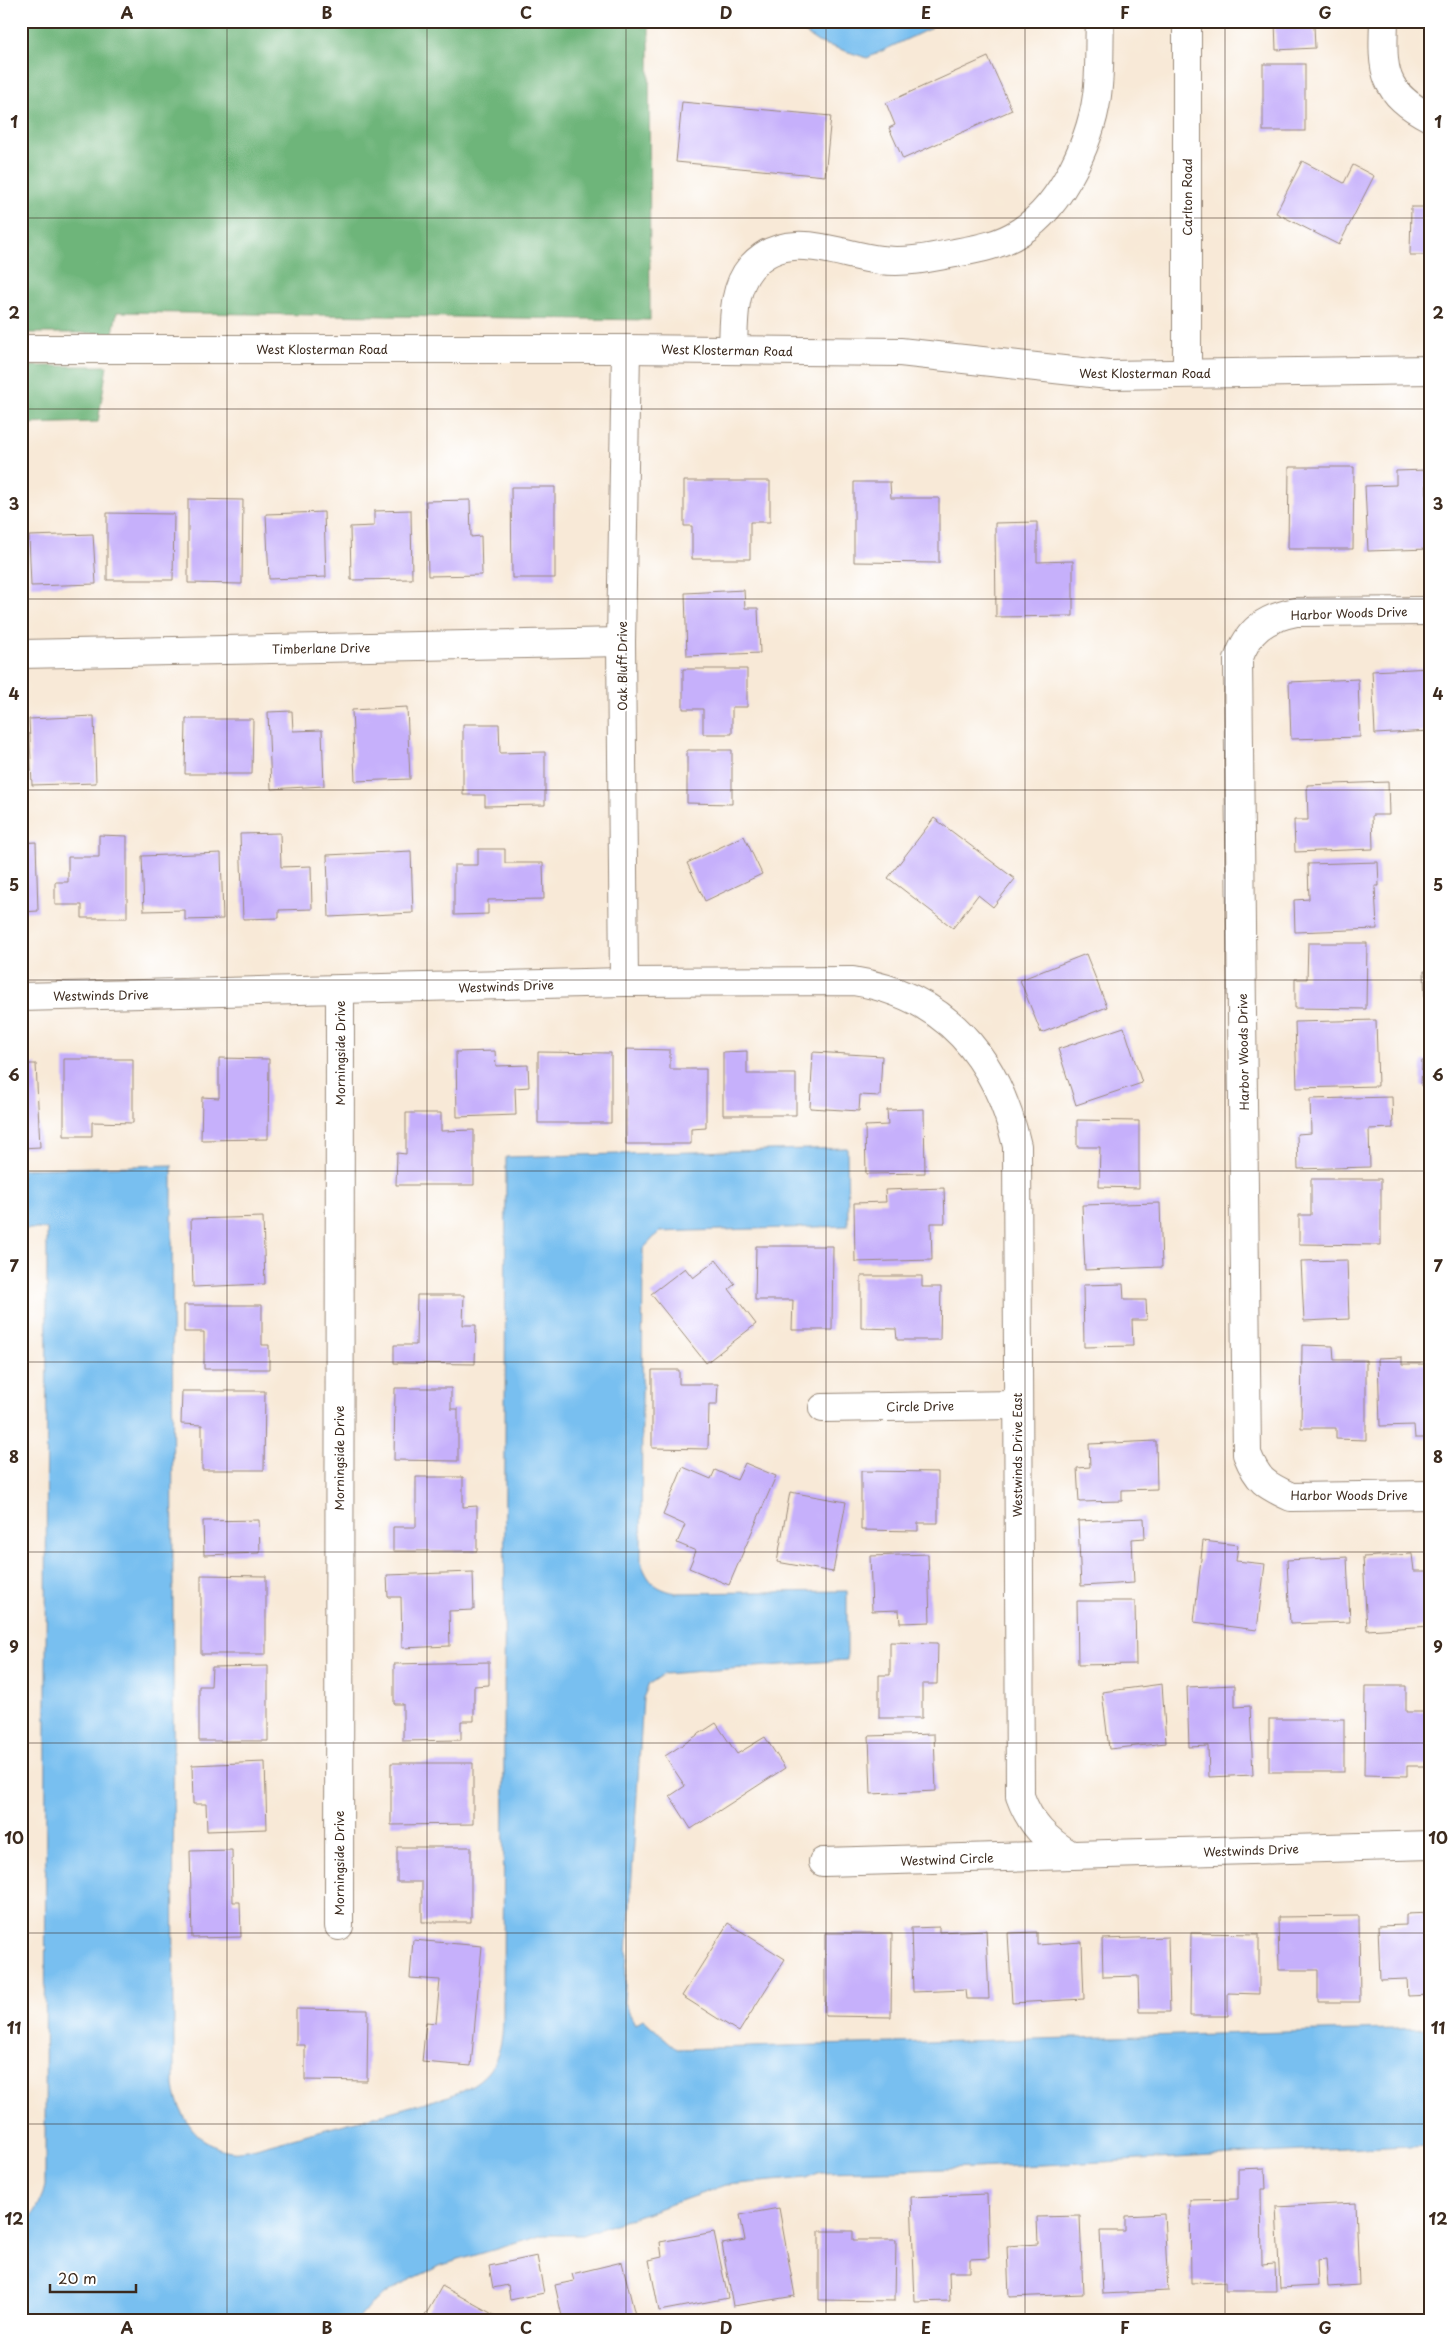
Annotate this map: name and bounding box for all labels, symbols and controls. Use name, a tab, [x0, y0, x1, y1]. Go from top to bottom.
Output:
text: A	[121, 0, 134, 24]
text: B	[322, 0, 333, 24]
text: C	[520, 0, 532, 24]
text: D	[720, 0, 732, 24]
text: E	[921, 0, 931, 24]
text: F	[1120, 0, 1130, 24]
text: G	[1318, 0, 1332, 24]
text: 1	[10, 109, 18, 133]
text: 1	[1434, 109, 1442, 133]
street label: Carlton Road	[1178, 158, 1196, 236]
text: 2	[8, 300, 20, 324]
text: 2	[1432, 300, 1444, 324]
street label: West Klosterman Road	[256, 340, 388, 358]
street label: West Klosterman Road	[661, 340, 793, 360]
street label: West Klosterman Road	[1079, 364, 1211, 382]
text: 3	[9, 491, 19, 515]
text: 3	[1433, 491, 1443, 515]
street label: Harbor Woods Drive	[1290, 602, 1408, 624]
street label: Oak Bluff Drive	[613, 621, 631, 711]
street label: Timberlane Drive	[272, 638, 370, 658]
text: 4	[9, 681, 20, 705]
text: 4	[1433, 681, 1444, 705]
text: 5	[9, 872, 19, 896]
text: 5	[1433, 872, 1443, 896]
street label: Westwinds Drive	[458, 975, 555, 997]
street label: Westwinds Drive	[53, 985, 149, 1005]
street label: Harbor Woods Drive	[1233, 993, 1253, 1111]
street label: Morningside Drive	[331, 1001, 349, 1105]
text: 6	[8, 1062, 20, 1086]
text: 6	[1432, 1062, 1444, 1086]
text: 7	[9, 1253, 19, 1277]
text: 7	[1433, 1253, 1443, 1277]
street label: Westwinds Drive East	[1008, 1393, 1026, 1517]
street label: Circle Drive	[886, 1396, 954, 1416]
street label: Morningside Drive	[330, 1406, 348, 1510]
text: 8	[9, 1444, 19, 1468]
text: 8	[1433, 1444, 1443, 1468]
street label: Harbor Woods Drive	[1290, 1486, 1408, 1504]
text: 9	[9, 1634, 19, 1658]
text: 9	[1433, 1634, 1443, 1658]
street label: Morningside Drive	[330, 1811, 348, 1915]
text: 10	[4, 1825, 24, 1849]
text: 10	[1428, 1825, 1448, 1849]
street label: Westwinds Drive	[1203, 1839, 1300, 1861]
street label: Westwind Circle	[900, 1848, 994, 1870]
text: 11	[7, 2015, 21, 2039]
text: 11	[1431, 2015, 1445, 2039]
text: 12	[5, 2206, 23, 2230]
text: 12	[1429, 2206, 1447, 2230]
scale bar	[50, 2262, 136, 2294]
text: 20 m	[58, 2266, 97, 2289]
text: A	[121, 2315, 134, 2339]
text: B	[322, 2315, 333, 2339]
text: C	[520, 2315, 532, 2339]
text: D	[720, 2315, 732, 2339]
text: E	[921, 2315, 931, 2339]
text: F	[1120, 2315, 1130, 2339]
text: G	[1318, 2315, 1332, 2339]

